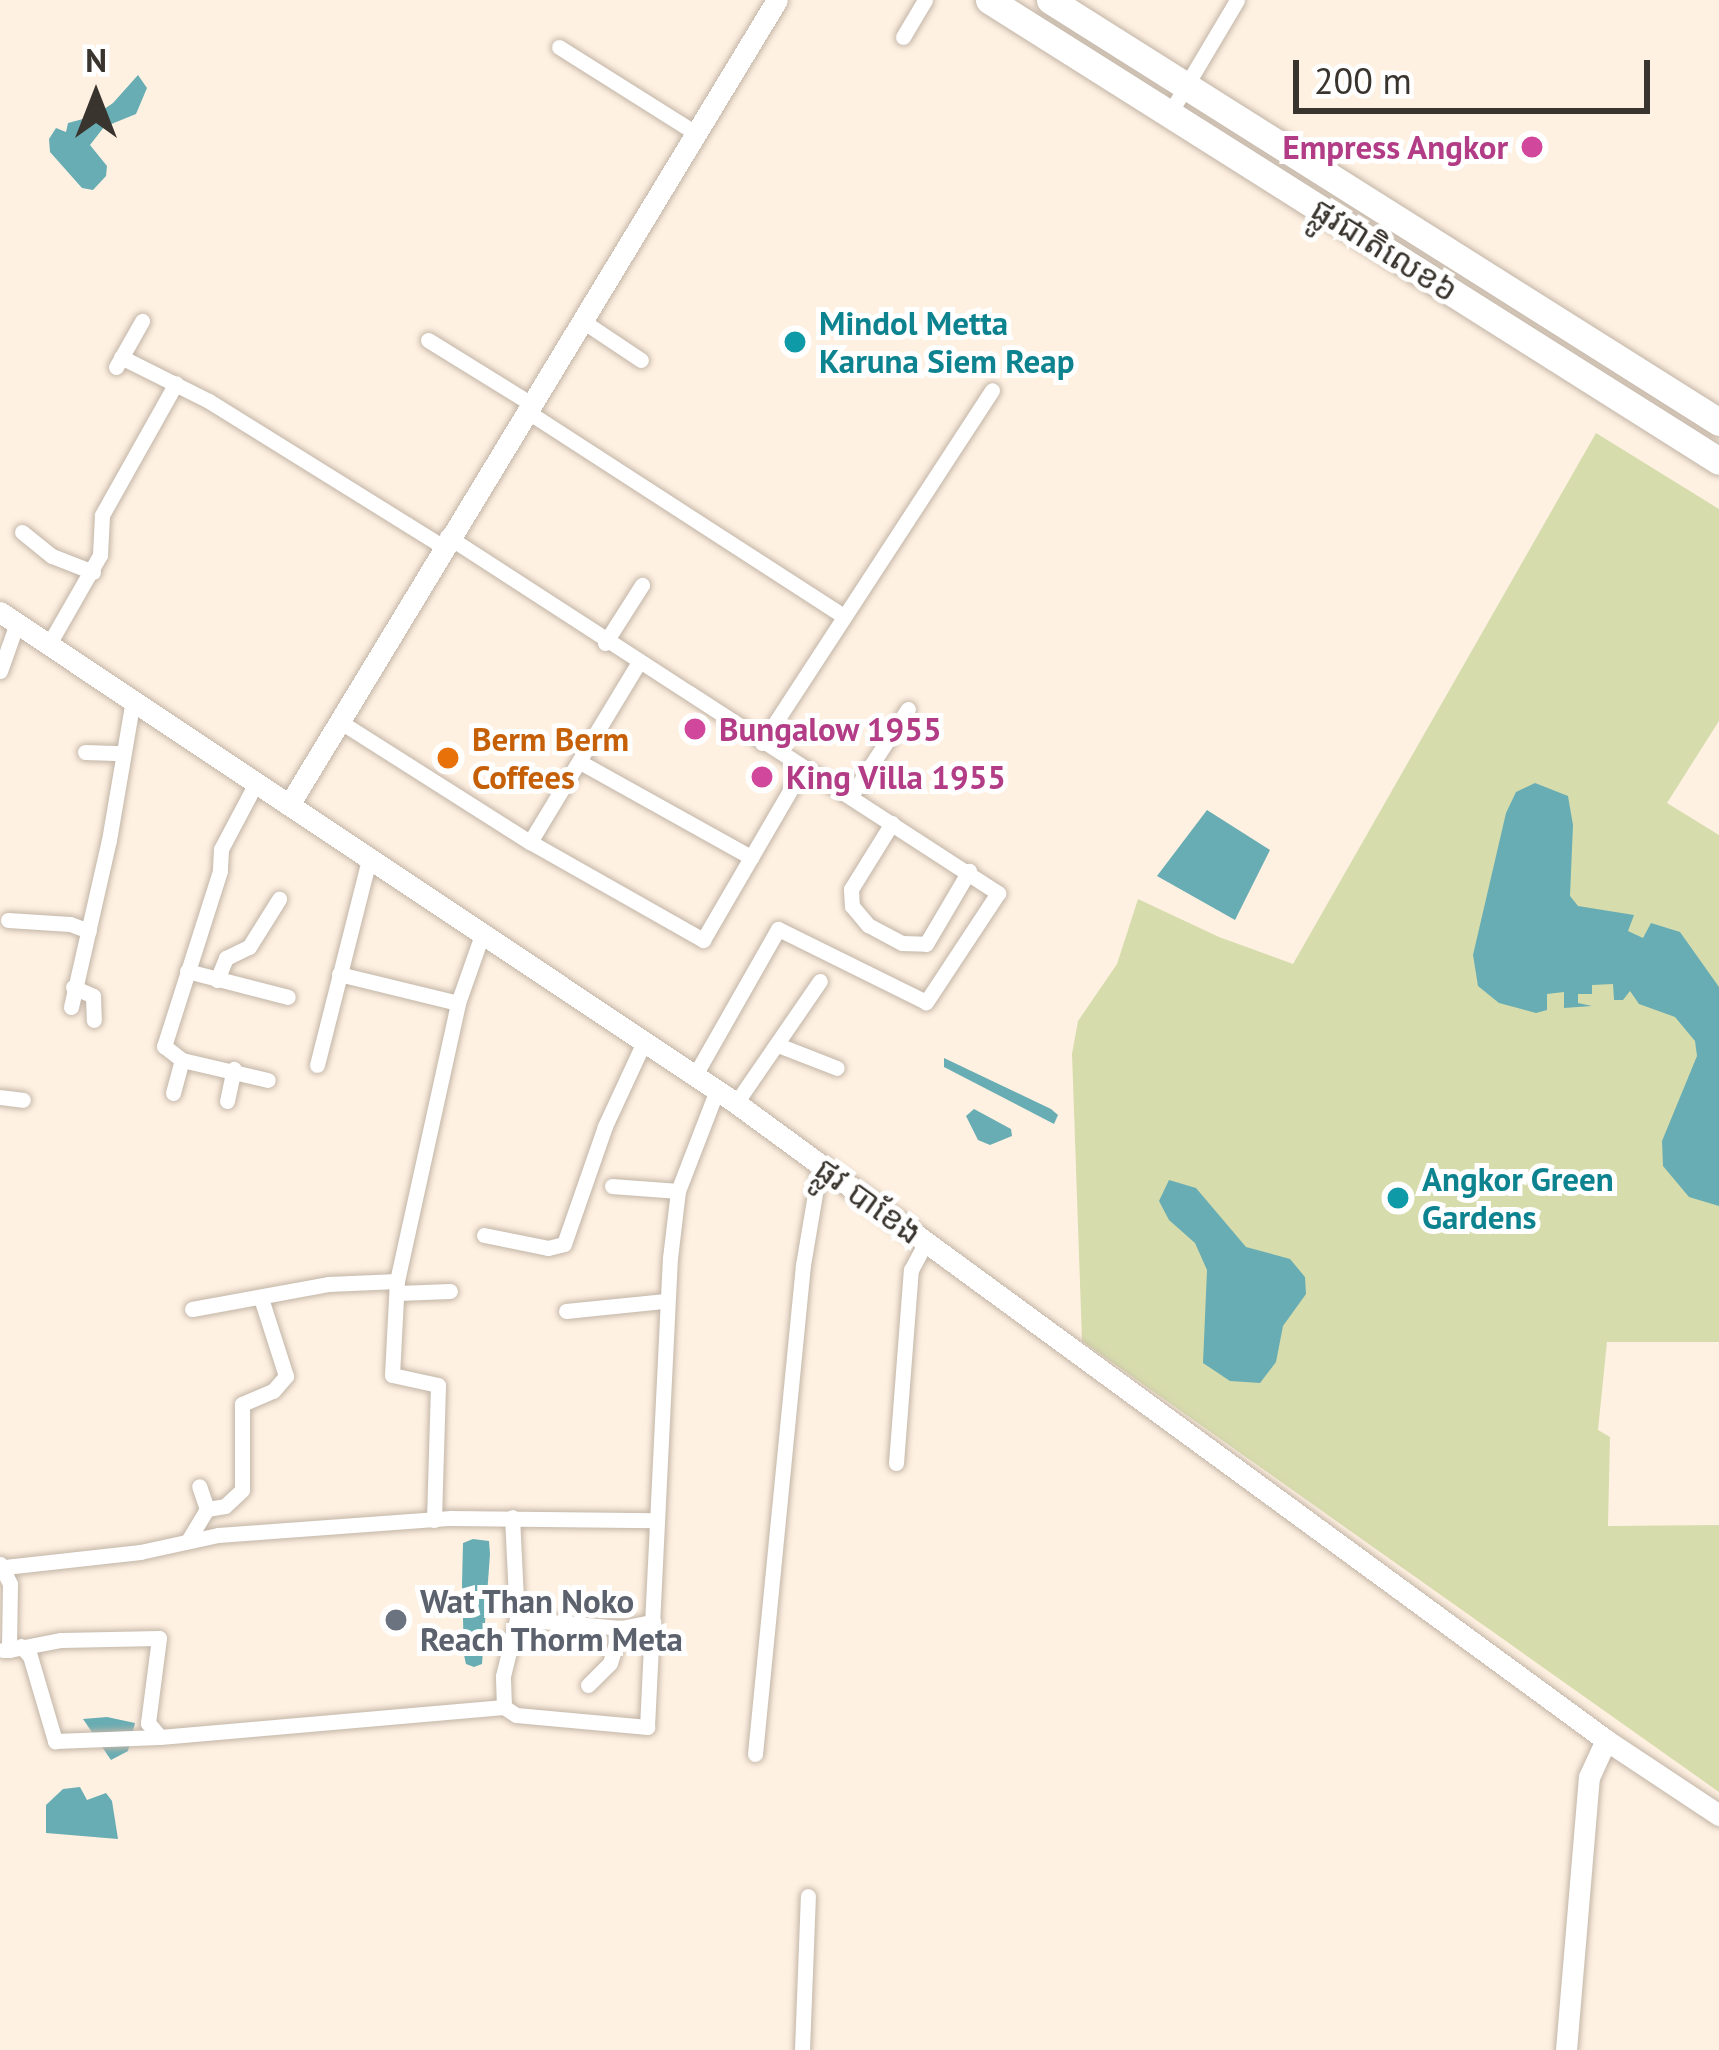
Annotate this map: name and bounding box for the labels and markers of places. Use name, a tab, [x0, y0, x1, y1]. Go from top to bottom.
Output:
place label: Empress Angkor	[1281, 127, 1508, 167]
marker: Empress Angkor	[1519, 134, 1545, 160]
place label: Mindol Metta Karuna Siem Reap	[819, 303, 1074, 381]
marker: Mindol Metta Karuna Siem Reap	[782, 329, 808, 355]
place label: Bungalow 1955	[719, 709, 942, 749]
marker: Bungalow 1955	[682, 716, 708, 742]
place label: Berm Berm Coffees	[472, 719, 629, 797]
marker: Berm Berm Coffees	[435, 745, 461, 771]
place label: King Villa 1955	[786, 757, 1007, 797]
marker: King Villa 1955	[749, 764, 775, 790]
place label: Angkor Green Gardens	[1422, 1159, 1614, 1237]
marker: Angkor Green Gardens	[1385, 1185, 1411, 1211]
place label: Wat Than Noko Reach Thorm Meta	[420, 1581, 684, 1659]
marker: Wat Than Noko Reach Thorm Meta	[383, 1607, 409, 1633]

